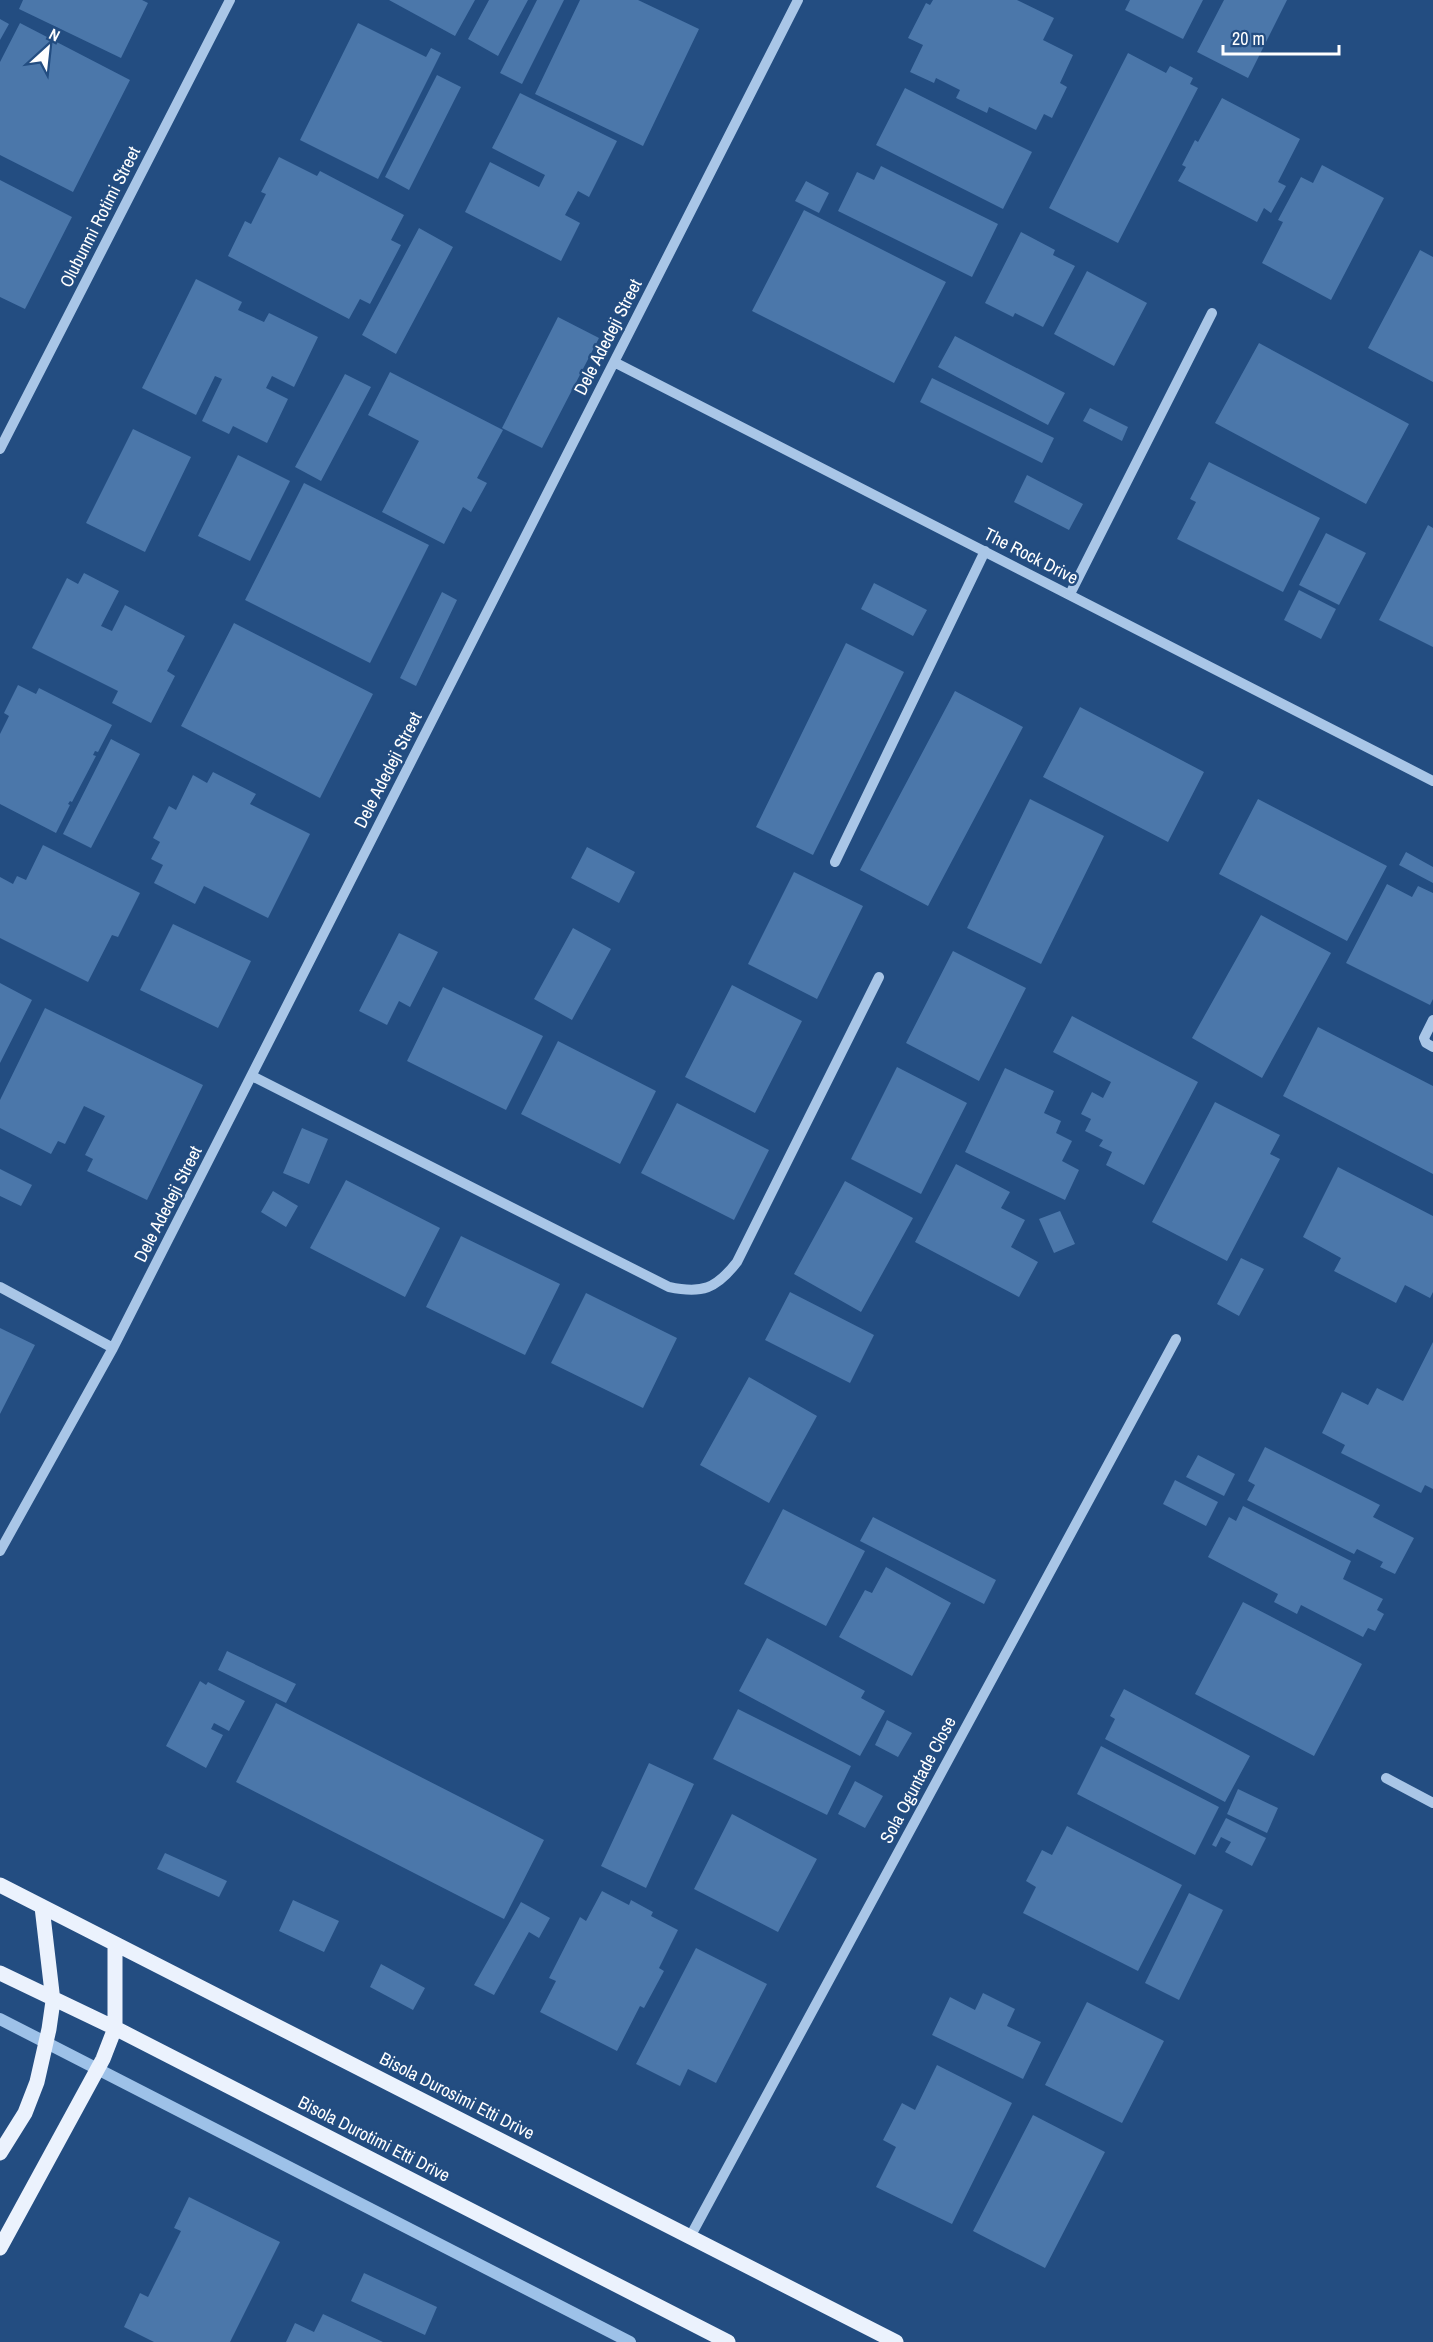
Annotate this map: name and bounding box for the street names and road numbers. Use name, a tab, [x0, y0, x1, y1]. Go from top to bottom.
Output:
street label: Olubunmi Rotimi Street	[53, 142, 146, 292]
street label: Dele Adedeji Street	[568, 274, 648, 399]
street label: The Rock Drive	[980, 521, 1083, 590]
street label: Dele Adedeji Street	[348, 707, 428, 832]
street label: Dele Adedeji Street	[128, 1141, 208, 1266]
street label: Sola Oguntade Close	[874, 1712, 962, 1848]
street label: Bisola Durosimi Etti Drive	[376, 2046, 539, 2145]
street label: Bisola Durotimi Etti Drive	[294, 2089, 454, 2188]

